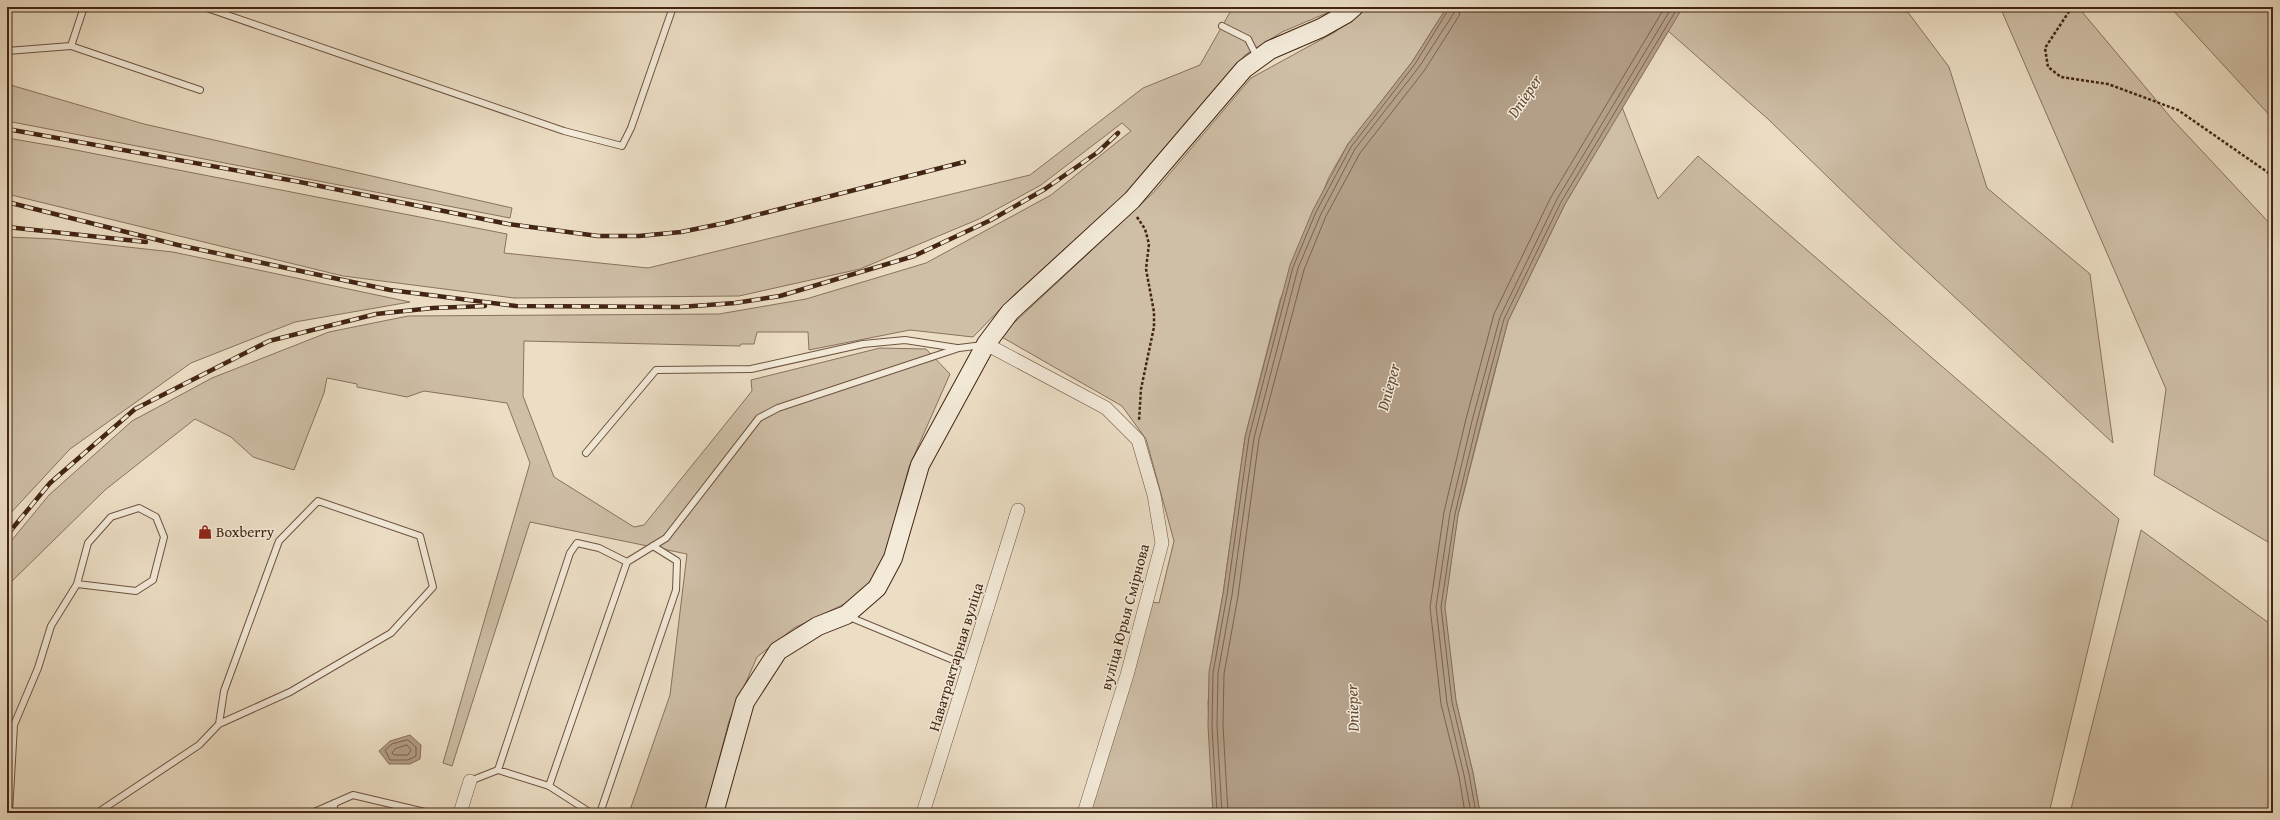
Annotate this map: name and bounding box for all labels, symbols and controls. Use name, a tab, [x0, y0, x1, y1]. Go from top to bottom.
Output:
water label: Dnieper	[1500, 69, 1548, 123]
water label: Dnieper	[1370, 360, 1406, 414]
place label: Boxberry	[216, 521, 275, 542]
shop icon: Boxberry	[197, 524, 213, 540]
street label: вуліца Юрыя Смірнова	[1095, 541, 1154, 692]
street label: Наватрактарная вуліца	[923, 579, 988, 734]
water label: Dnieper	[1339, 683, 1365, 733]

